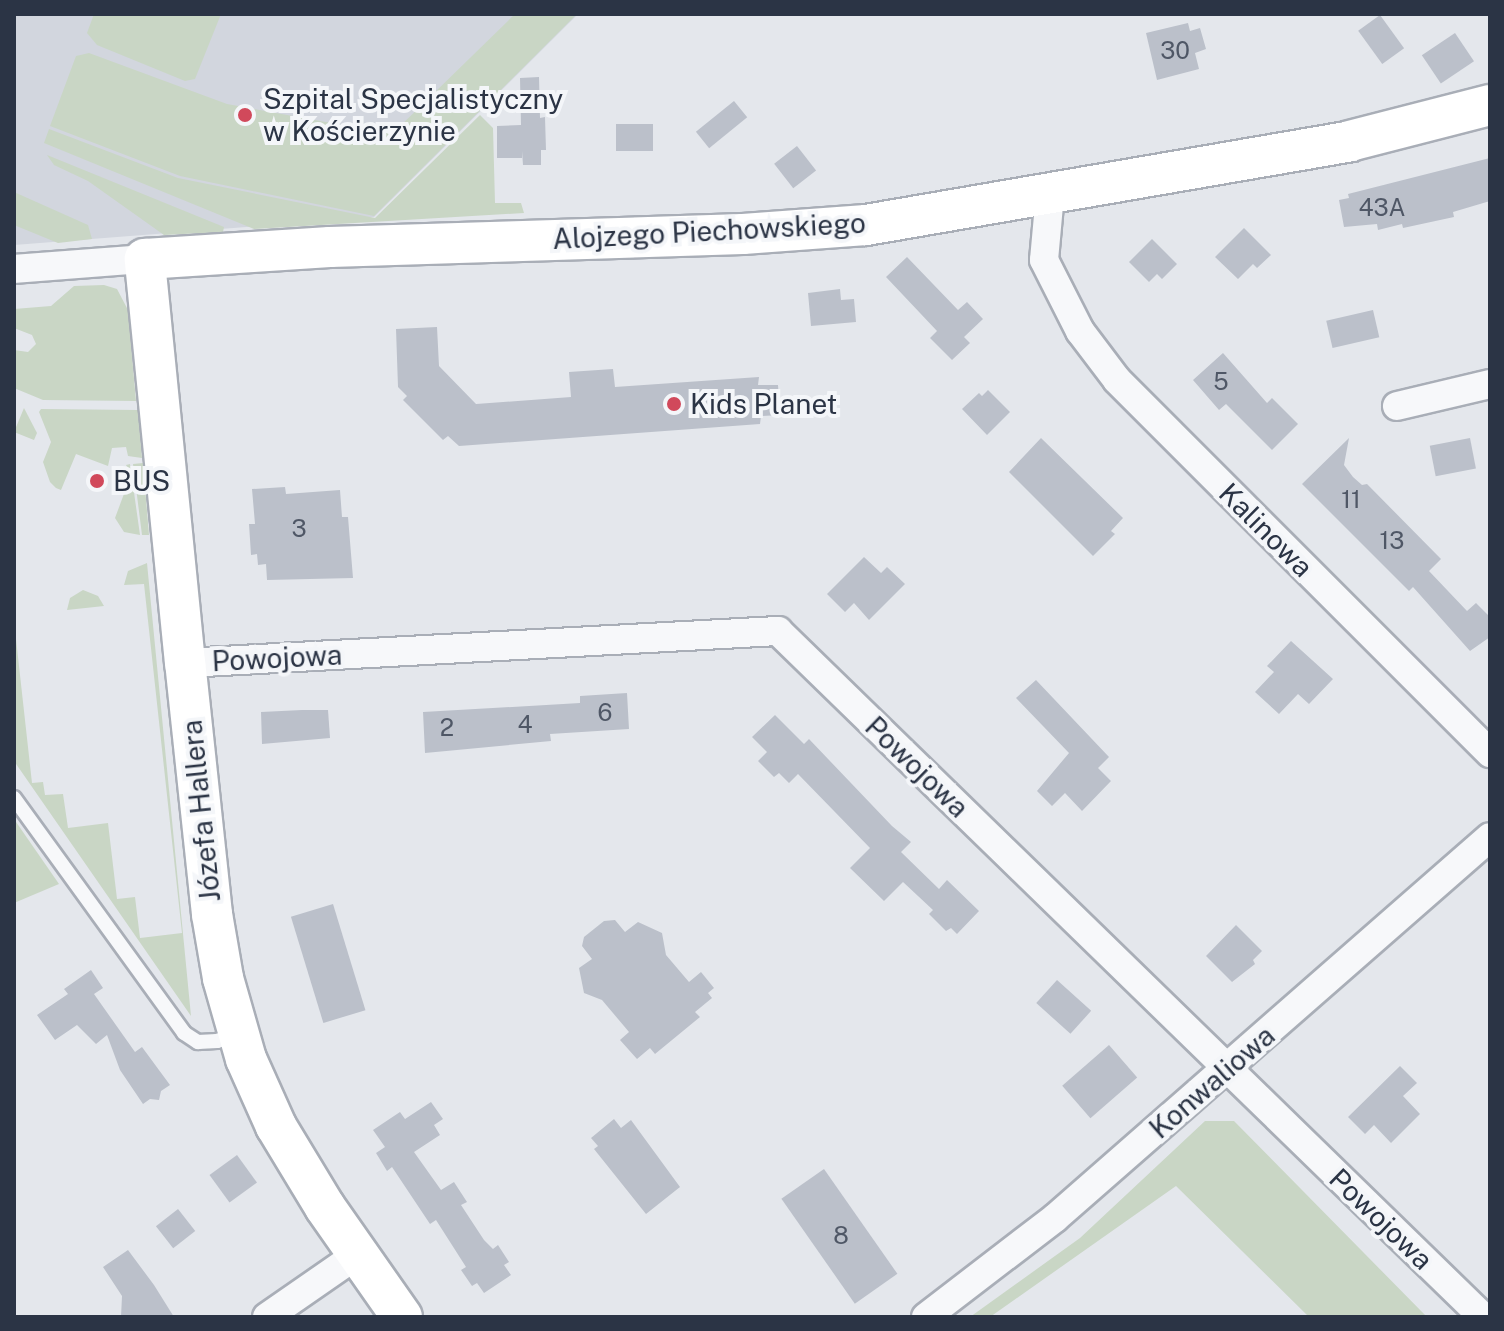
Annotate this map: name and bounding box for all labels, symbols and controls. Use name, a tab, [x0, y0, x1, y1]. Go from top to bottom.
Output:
house number: 30	[1160, 37, 1190, 65]
place label: Szpital Specjalistyczny w Kościerzynie	[263, 82, 563, 148]
marker: Szpital Specjalistyczny w Kościerzynie	[234, 104, 256, 126]
house number: 43A	[1358, 194, 1406, 222]
street label: Alojzego Piechowskiego	[551, 206, 867, 256]
house number: 5	[1213, 368, 1229, 396]
place label: Kids Planet	[690, 387, 838, 421]
marker: Kids Planet	[665, 395, 683, 413]
place label: BUS	[113, 464, 170, 498]
marker: BUS	[88, 472, 106, 490]
street label: Kalinowa	[1212, 476, 1320, 584]
house number: 11	[1341, 486, 1361, 514]
house number: 3	[291, 515, 307, 543]
house number: 13	[1380, 527, 1404, 555]
street label: Powojowa	[211, 638, 343, 678]
house number: 6	[598, 699, 612, 727]
street label: Powojowa	[858, 710, 976, 824]
house number: 4	[517, 711, 533, 739]
house number: 2	[440, 714, 454, 742]
street label: Józefa Hallera	[175, 718, 227, 904]
street label: Konwaliowa	[1143, 1019, 1281, 1145]
street label: Powojowa	[1322, 1162, 1440, 1276]
house number: 8	[833, 1222, 849, 1250]

